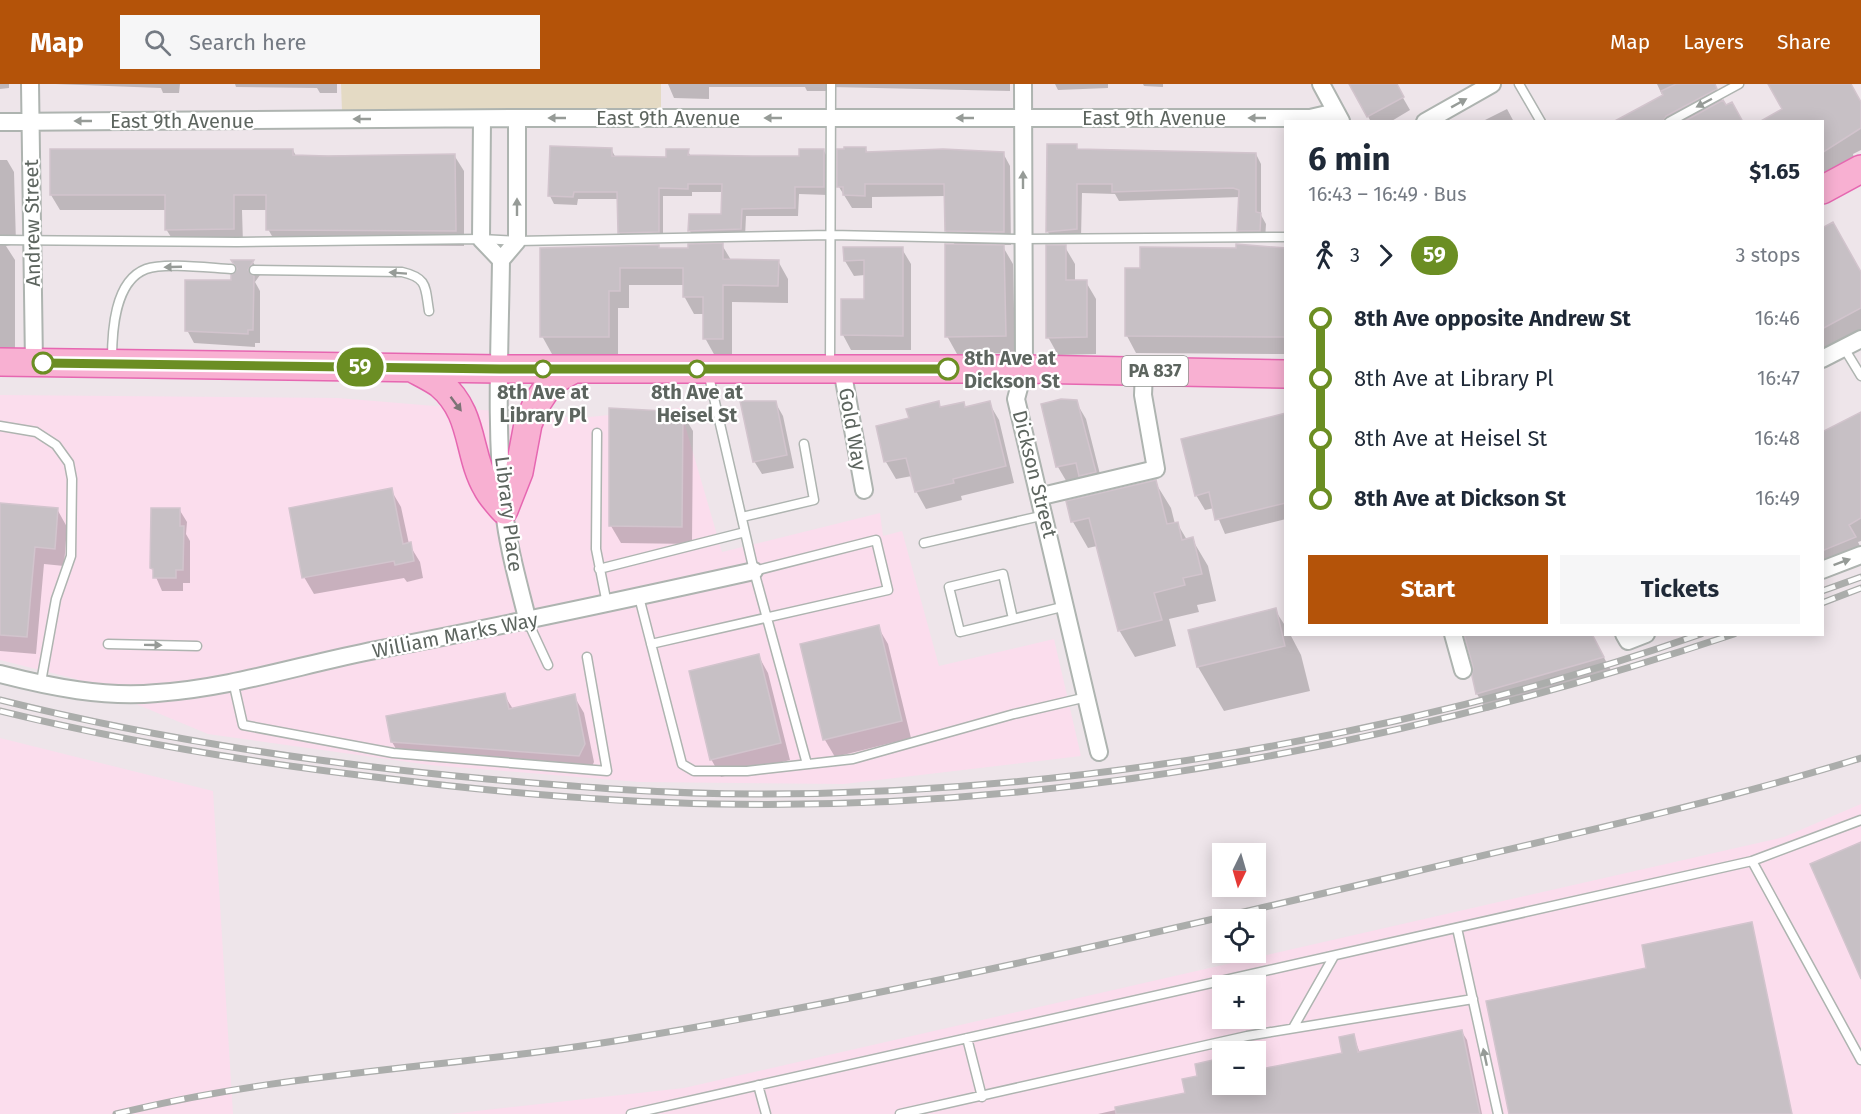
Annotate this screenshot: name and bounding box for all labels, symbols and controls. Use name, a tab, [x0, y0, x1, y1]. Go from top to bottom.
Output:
search box	[120, 15, 540, 69]
text: Map	[30, 26, 84, 59]
icon: search	[141, 26, 174, 59]
text: Search here	[189, 29, 307, 56]
text: Map	[1610, 29, 1650, 55]
text: Layers	[1683, 29, 1744, 55]
text: Share	[1777, 29, 1831, 55]
one-way arrow	[1451, 98, 1468, 108]
one-way arrow	[1695, 98, 1712, 108]
street label: East 9th Avenue	[596, 106, 740, 130]
street label: East 9th Avenue	[1082, 106, 1226, 130]
street label: East 9th Avenue	[110, 109, 254, 133]
one-way arrow	[547, 113, 566, 123]
one-way arrow	[763, 113, 782, 123]
one-way arrow	[955, 113, 974, 123]
one-way arrow	[1247, 113, 1266, 123]
one-way arrow	[352, 114, 371, 124]
one-way arrow	[73, 116, 92, 126]
text: 6 min	[1308, 139, 1391, 179]
street label: Andrew Street	[19, 158, 45, 287]
text: $1.65	[1749, 158, 1800, 185]
one-way arrow	[1018, 171, 1028, 190]
text: 16:43 – 16:49 · Bus	[1308, 182, 1467, 206]
one-way arrow	[512, 198, 522, 217]
icon: walk	[1308, 239, 1341, 272]
icon: forward	[1369, 239, 1402, 272]
text: 59	[1423, 242, 1446, 268]
text: 3	[1350, 243, 1360, 267]
text: 3 stops	[1736, 243, 1800, 267]
one-way arrow	[163, 263, 182, 272]
one-way arrow	[388, 268, 407, 278]
text: 8th Ave opposite Andrew St	[1354, 305, 1631, 332]
text: 16:46	[1755, 306, 1800, 330]
place label: 8th Ave at Dickson St	[964, 346, 1060, 393]
line badge: 59	[333, 348, 387, 386]
unlabelled marker	[32, 352, 54, 374]
text: 59	[349, 354, 371, 380]
road number: PA 837	[1122, 356, 1188, 386]
marker: 8th Ave at Dickson St	[937, 358, 959, 380]
marker: 8th Ave at Library Pl	[534, 360, 552, 378]
marker: 8th Ave at Heisel St	[688, 360, 706, 378]
text: 8th Ave at Library Pl	[1354, 365, 1554, 392]
text: 16:47	[1757, 366, 1800, 390]
place label: 8th Ave at Library Pl	[497, 380, 589, 427]
place label: 8th Ave at Heisel St	[651, 380, 743, 427]
street label: Gold Way	[834, 386, 872, 472]
one-way arrow	[450, 396, 462, 412]
street label: Dickson Street	[1008, 408, 1063, 541]
text: 8th Ave at Heisel St	[1354, 425, 1547, 452]
text: 16:48	[1754, 426, 1800, 450]
street label: Library Place	[490, 455, 528, 573]
text: 8th Ave at Dickson St	[1354, 485, 1566, 512]
text: 16:49	[1755, 486, 1800, 510]
button: Start	[1308, 555, 1548, 624]
button: Tickets	[1560, 555, 1800, 624]
one-way arrow	[1833, 557, 1851, 567]
street label: William Marks Way	[370, 607, 540, 663]
one-way arrow	[143, 640, 162, 650]
north arrow	[1212, 843, 1266, 897]
map controls	[1212, 843, 1266, 1095]
button: locate	[1212, 909, 1266, 963]
button: +	[1212, 975, 1266, 1029]
button: −	[1212, 1041, 1266, 1095]
one-way arrow	[1480, 1047, 1489, 1066]

